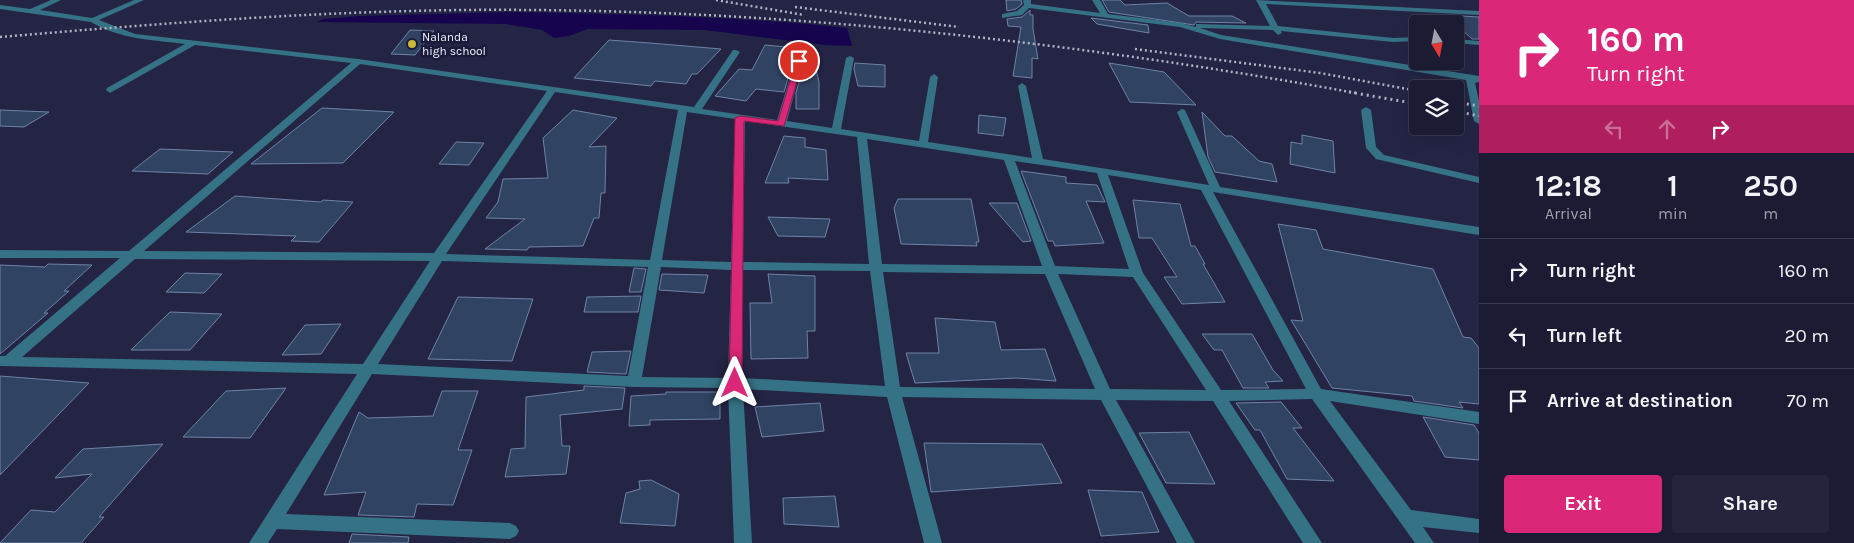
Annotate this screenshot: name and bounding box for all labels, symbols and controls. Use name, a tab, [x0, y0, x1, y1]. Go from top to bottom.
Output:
north arrow	[1409, 15, 1464, 70]
map controls	[1409, 15, 1464, 135]
text: 160 m	[1587, 19, 1685, 60]
icon: right	[1504, 20, 1569, 85]
place label: Nalanda high school	[422, 30, 486, 58]
marker: Nalanda high school	[406, 38, 418, 50]
pin	[778, 40, 820, 82]
icon: arrive	[785, 47, 813, 75]
text: Turn right	[1587, 61, 1685, 87]
button: layers	[1409, 80, 1464, 135]
icon: left	[1600, 115, 1628, 143]
icon: ahead	[1653, 115, 1681, 143]
icon: right	[1706, 115, 1734, 143]
text: 12:18	[1535, 168, 1602, 204]
text: 1	[1667, 168, 1678, 204]
text: 250	[1743, 168, 1798, 204]
text: Arrival	[1545, 204, 1592, 223]
text: min	[1658, 204, 1687, 223]
text: m	[1763, 204, 1778, 223]
icon: right	[1504, 257, 1532, 285]
text: Turn right	[1547, 260, 1636, 282]
text: 160 m	[1778, 260, 1829, 282]
icon: left	[1504, 322, 1532, 350]
text: Turn left	[1547, 325, 1622, 347]
text: 20 m	[1784, 325, 1829, 347]
position arrow	[708, 356, 760, 408]
icon: arrive	[1504, 387, 1532, 415]
text: Arrive at destination	[1547, 390, 1733, 412]
text: 70 m	[1787, 390, 1829, 412]
button: Exit	[1504, 475, 1662, 533]
button: Share	[1672, 475, 1829, 533]

